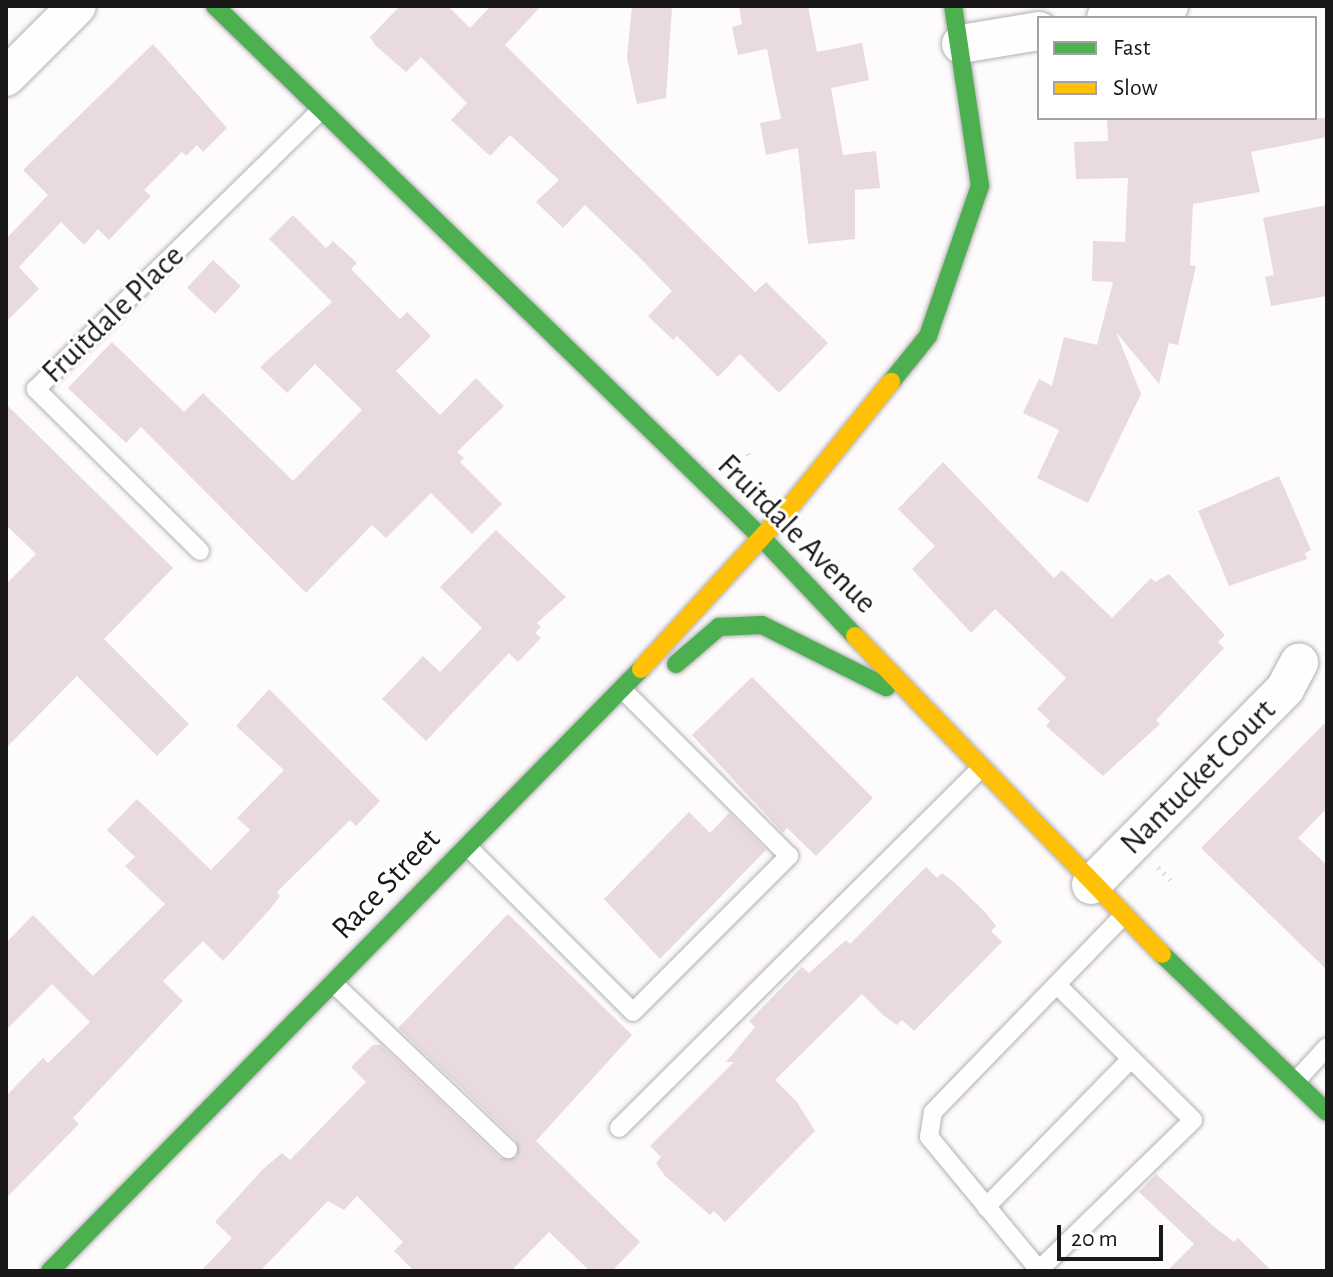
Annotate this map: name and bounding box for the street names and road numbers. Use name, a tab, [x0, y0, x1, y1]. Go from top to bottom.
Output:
street label: Fruitdale Place	[34, 237, 192, 391]
street label: Fruitdale Avenue	[709, 446, 885, 622]
street label: Nantucket Court	[1112, 691, 1284, 863]
street label: Race Street	[324, 820, 448, 948]

